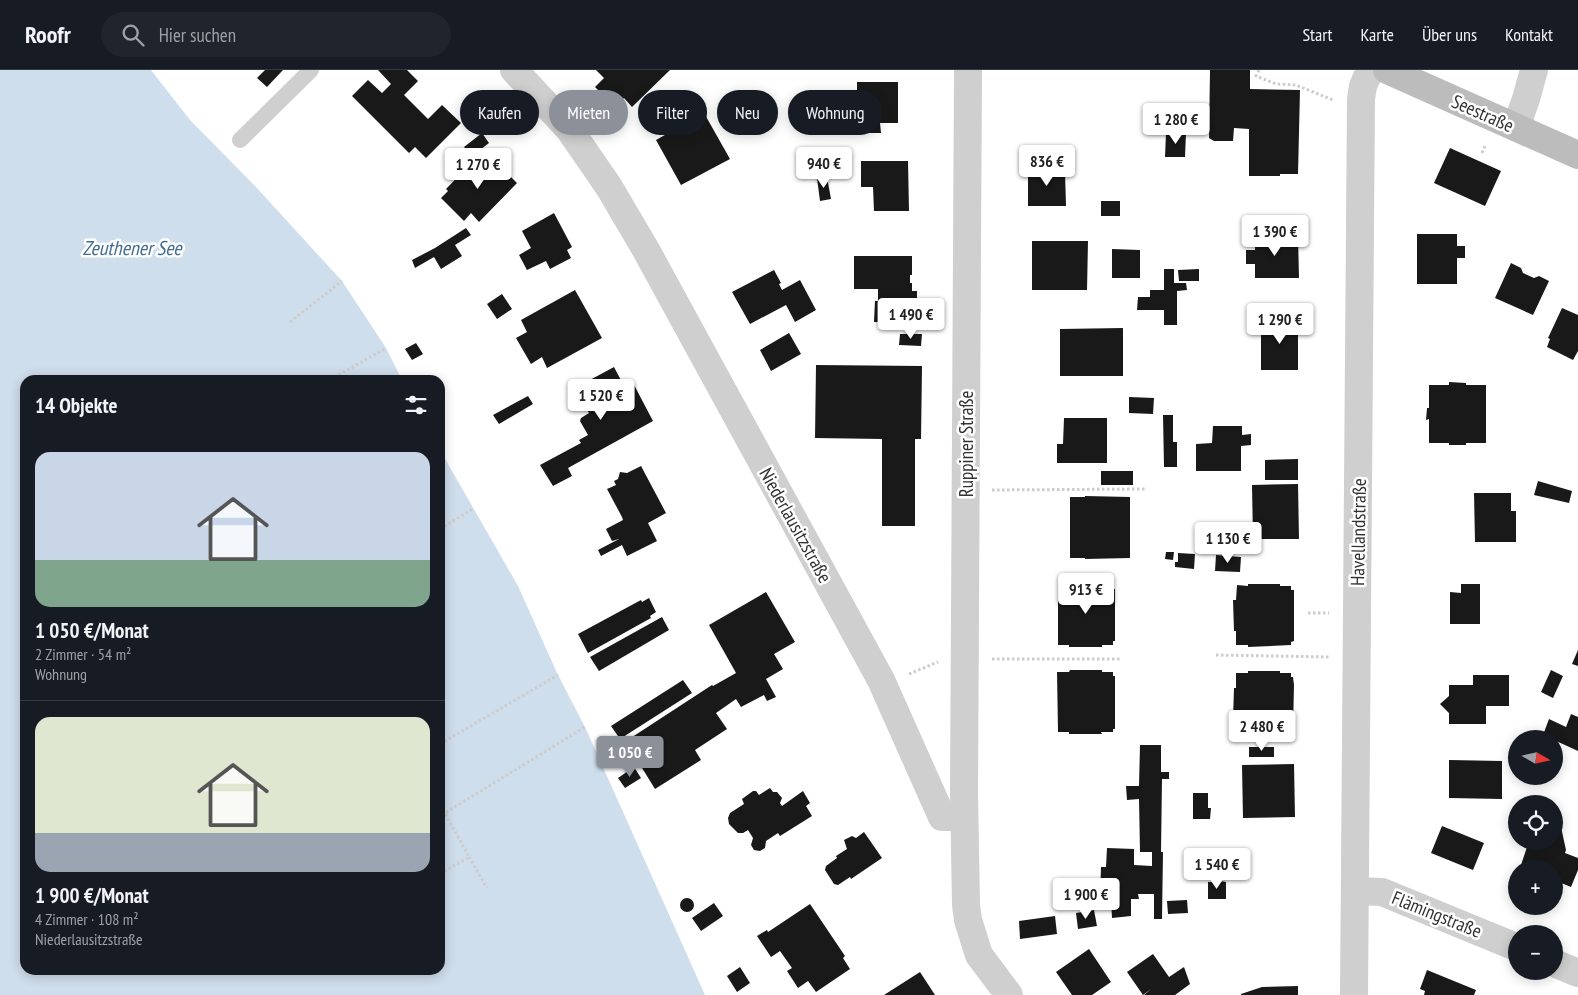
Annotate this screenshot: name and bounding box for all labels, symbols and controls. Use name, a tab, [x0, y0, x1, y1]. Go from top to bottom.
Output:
search box	[101, 12, 451, 57]
text: Roofr	[25, 19, 71, 50]
icon: search	[119, 21, 147, 49]
text: Hier suchen	[159, 23, 236, 47]
text: Start	[1302, 23, 1333, 46]
text: Karte	[1361, 23, 1394, 46]
text: Über uns	[1422, 23, 1477, 46]
text: Kontakt	[1505, 23, 1553, 46]
street label: Seestraße	[1448, 89, 1518, 137]
chip: Kaufen	[460, 90, 539, 135]
chip: Mieten	[549, 90, 628, 135]
chip: Filter	[638, 90, 707, 135]
chip: Neu	[717, 90, 778, 135]
chip: Wohnung	[788, 90, 882, 135]
pin: 1 280 €	[1130, 102, 1222, 145]
text: 1 280 €	[1154, 109, 1198, 129]
pin: 836 €	[1012, 144, 1082, 187]
pin: 940 €	[789, 146, 859, 189]
pin: 1 270 €	[432, 148, 524, 190]
text: 836 €	[1030, 151, 1064, 171]
text: 940 €	[807, 153, 841, 173]
text: 1 270 €	[456, 154, 500, 174]
pin: 1 390 €	[1229, 214, 1321, 257]
text: 1 390 €	[1253, 221, 1297, 241]
water label: Zeuthener See	[82, 235, 183, 261]
pin: 1 490 €	[865, 298, 957, 340]
pin: 1 290 €	[1234, 302, 1326, 345]
text: 1 490 €	[889, 304, 933, 324]
text: 1 290 €	[1258, 309, 1302, 329]
pin: 1 520 €	[555, 378, 647, 421]
text: 1 520 €	[579, 385, 623, 405]
street label: Ruppiner Straße	[954, 390, 978, 497]
icon: filters	[402, 391, 430, 419]
text: 14 Objekte	[35, 392, 118, 419]
street label: Niederlausitzstraße	[754, 463, 838, 587]
street label: Havellandstraße	[1345, 478, 1371, 586]
icon: home	[188, 484, 278, 574]
pin: 1 130 €	[1182, 522, 1274, 564]
text: 1 130 €	[1206, 528, 1250, 548]
pin: 913 €	[1051, 572, 1121, 615]
text: 913 €	[1069, 579, 1103, 599]
text: 1 050 €/Monat	[35, 617, 149, 644]
text: 2 Zimmer · 54 m²	[35, 644, 131, 664]
text: Wohnung	[35, 664, 87, 684]
pin: 2 480 €	[1216, 710, 1308, 752]
text: 2 480 €	[1240, 716, 1284, 736]
north arrow	[1508, 730, 1562, 785]
map controls	[1508, 730, 1563, 980]
pin: 1 050 €	[584, 736, 676, 778]
text: 1 050 €	[608, 742, 652, 762]
icon: home	[188, 750, 278, 840]
button: locate	[1508, 795, 1563, 850]
pin: 1 540 €	[1171, 848, 1263, 890]
text: 1 540 €	[1195, 854, 1239, 874]
button: +	[1508, 860, 1563, 915]
pin: 1 900 €	[1040, 878, 1132, 920]
text: 1 900 €/Monat	[35, 882, 149, 909]
text: 1 900 €	[1064, 884, 1108, 904]
street label: Flämingstraße	[1389, 885, 1485, 943]
text: 4 Zimmer · 108 m²	[35, 909, 139, 929]
button: −	[1508, 925, 1563, 980]
text: Niederlausitzstraße	[35, 929, 143, 949]

